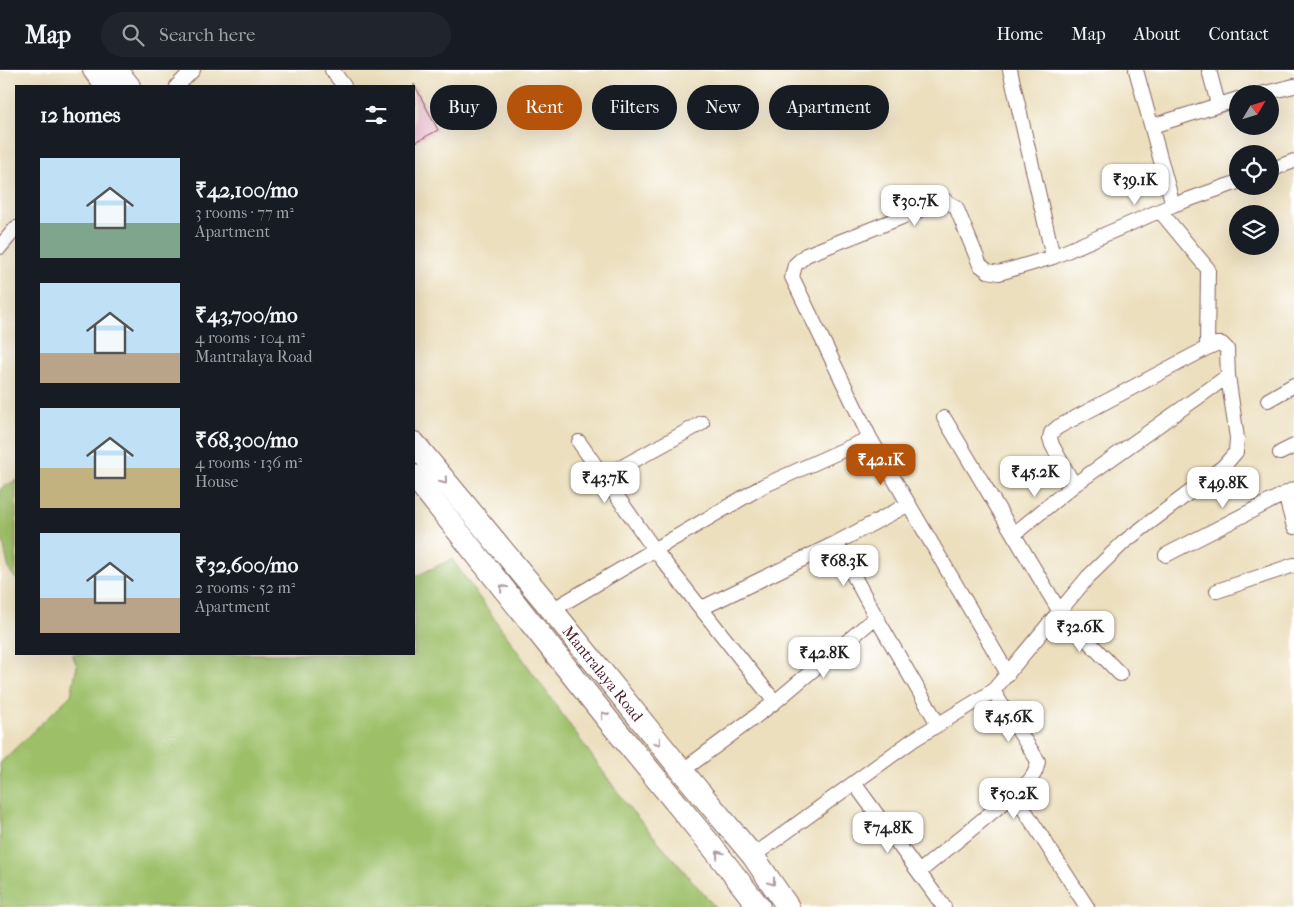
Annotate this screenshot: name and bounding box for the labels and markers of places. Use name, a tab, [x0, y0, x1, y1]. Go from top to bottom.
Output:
pin: ₹39.1K	[1094, 164, 1176, 206]
pin: ₹30.7K	[874, 184, 956, 227]
pin: ₹42.1K	[840, 444, 922, 486]
pin: ₹45.2K	[994, 456, 1076, 498]
pin: ₹43.7K	[564, 462, 646, 504]
pin: ₹49.8K	[1182, 466, 1264, 509]
pin: ₹68.3K	[803, 544, 885, 587]
pin: ₹32.6K	[1039, 610, 1121, 653]
pin: ₹42.8K	[783, 636, 865, 679]
pin: ₹45.6K	[968, 700, 1050, 743]
pin: ₹50.2K	[973, 778, 1055, 820]
pin: ₹74.8K	[847, 812, 929, 854]

